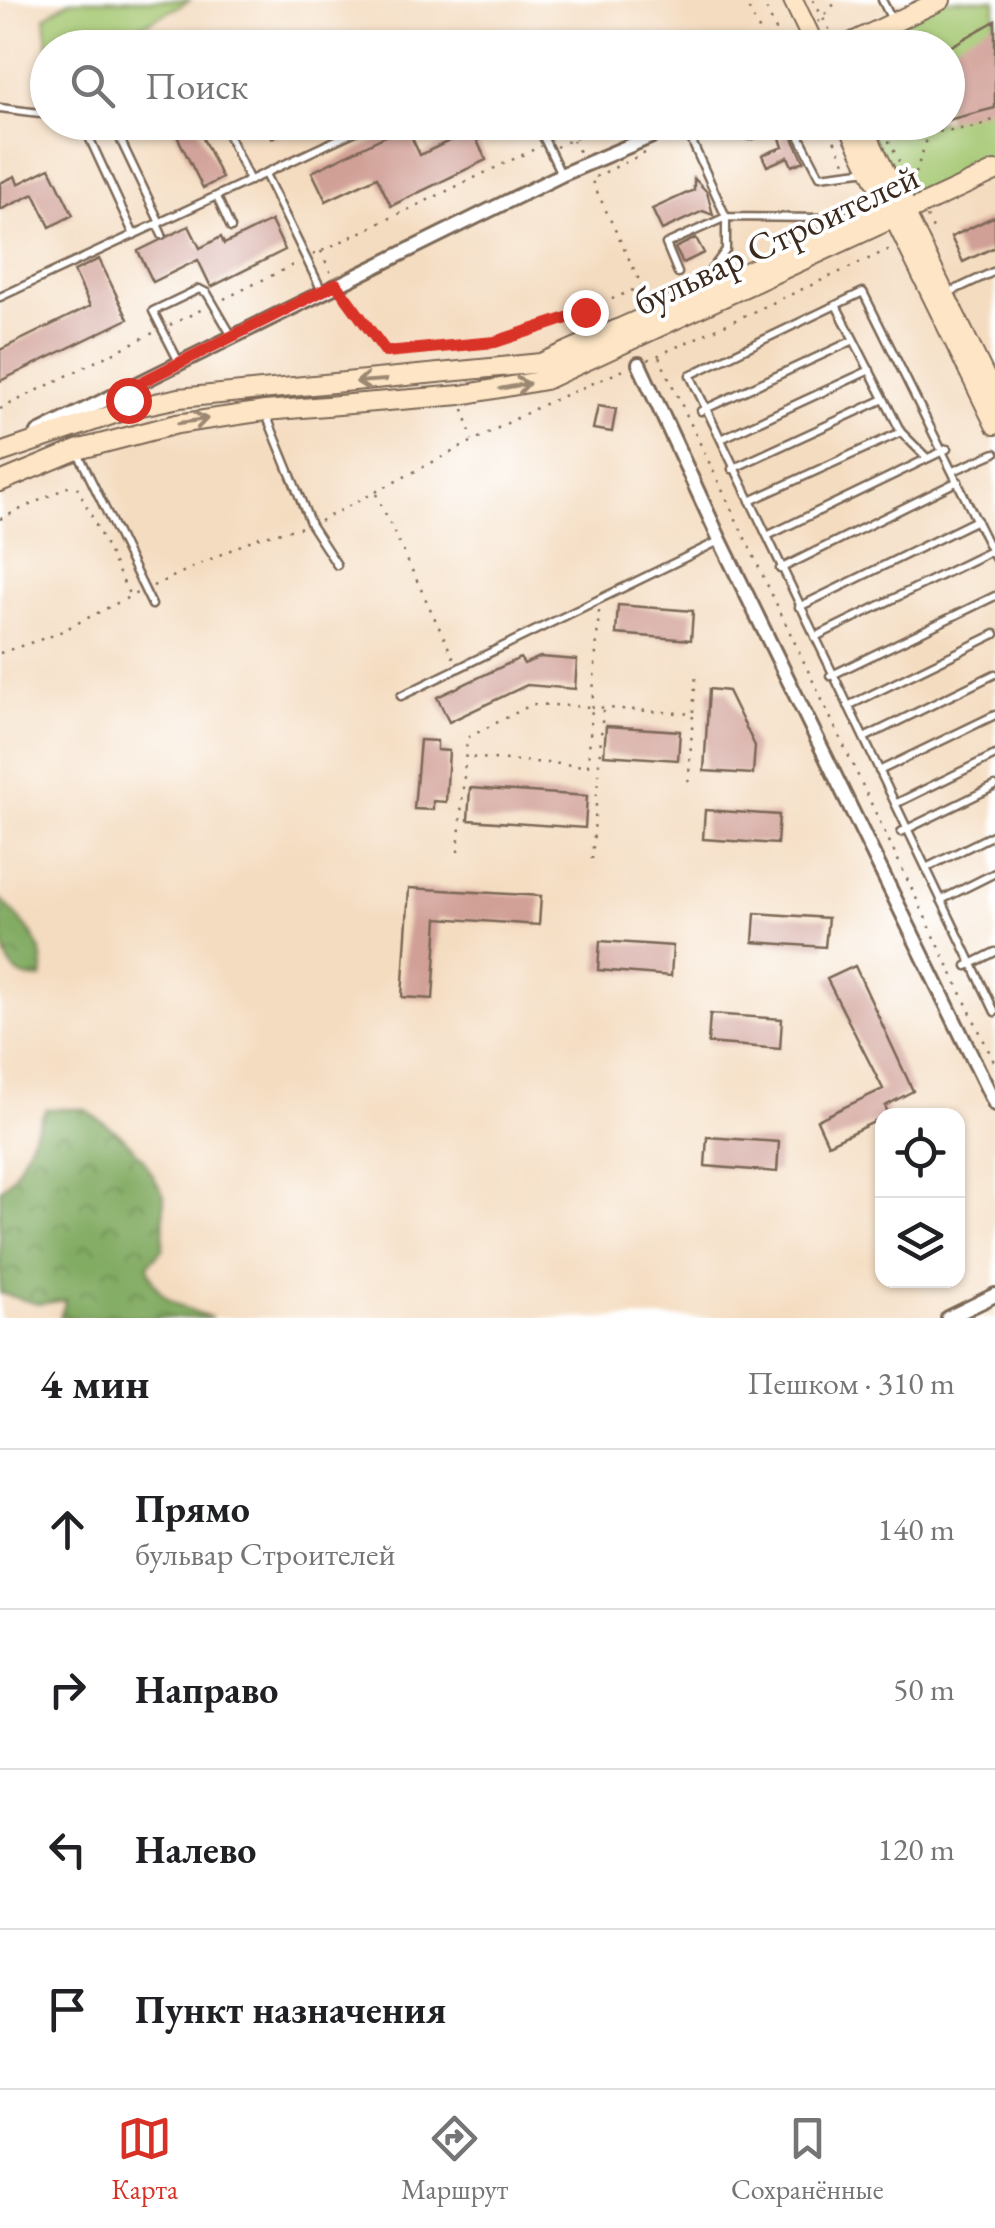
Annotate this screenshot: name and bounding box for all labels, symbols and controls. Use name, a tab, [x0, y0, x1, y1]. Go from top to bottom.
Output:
search box	[30, 30, 965, 140]
icon: search	[65, 58, 120, 113]
text: Поиск	[145, 61, 248, 110]
street label: бульвар Строителей	[625, 151, 926, 326]
route end	[563, 290, 609, 336]
one-way arrow	[355, 371, 387, 390]
one-way arrow	[499, 376, 531, 395]
route start	[106, 378, 152, 424]
one-way arrow	[176, 412, 208, 430]
map controls	[875, 1108, 965, 1288]
button: locate	[875, 1108, 965, 1198]
button: layers	[875, 1198, 965, 1288]
text: 4 мин	[40, 1356, 149, 1411]
text: Пешком · 310 m	[747, 1362, 955, 1404]
text: Прямо	[135, 1484, 250, 1533]
icon: ahead	[40, 1502, 95, 1557]
text: 140 m	[878, 1508, 955, 1550]
text: бульвар Строителей	[135, 1533, 395, 1575]
icon: right	[40, 1662, 95, 1717]
text: Направо	[135, 1665, 278, 1714]
text: 50 m	[893, 1668, 955, 1710]
icon: left	[40, 1822, 95, 1877]
text: Налево	[135, 1825, 256, 1874]
text: 120 m	[878, 1828, 955, 1870]
icon: arrive	[40, 1982, 95, 2037]
text: Пункт назначения	[135, 1985, 446, 2034]
tab: Карта	[111, 2111, 178, 2207]
tab: Маршрут	[401, 2111, 508, 2207]
tab: Сохранённые	[731, 2111, 884, 2207]

